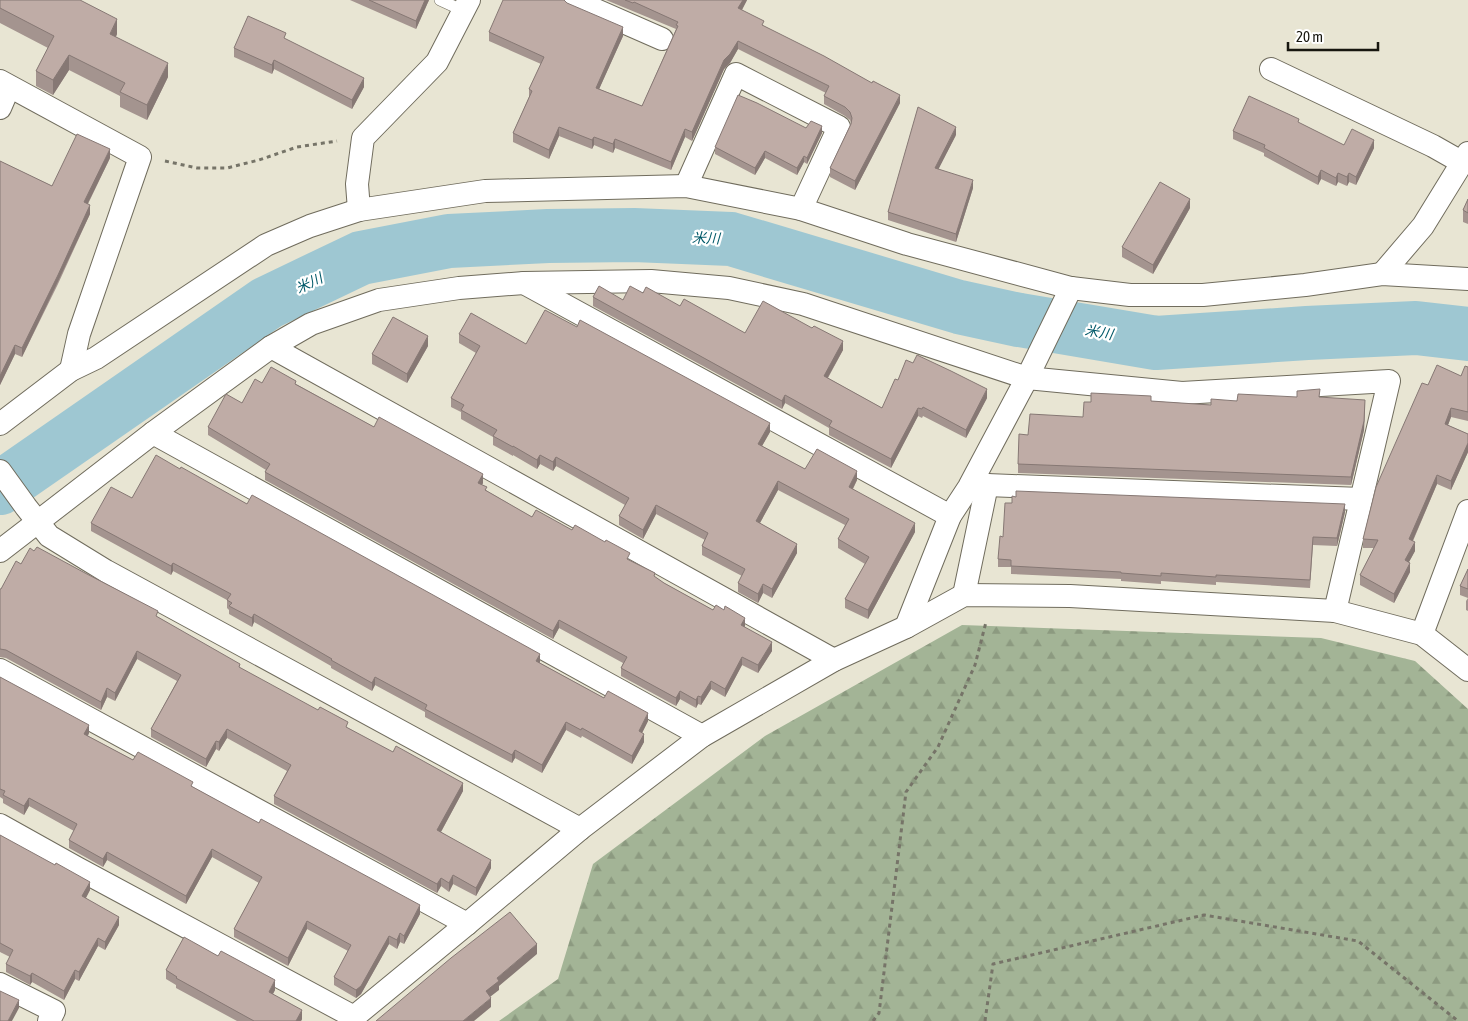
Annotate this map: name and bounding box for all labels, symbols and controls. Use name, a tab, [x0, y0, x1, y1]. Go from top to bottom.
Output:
scale bar	[1288, 20, 1378, 52]
text: 20 m	[1296, 28, 1323, 45]
water label: 米川	[692, 230, 722, 247]
water label: 米川	[293, 269, 327, 296]
water label: 米川	[1084, 322, 1116, 343]

